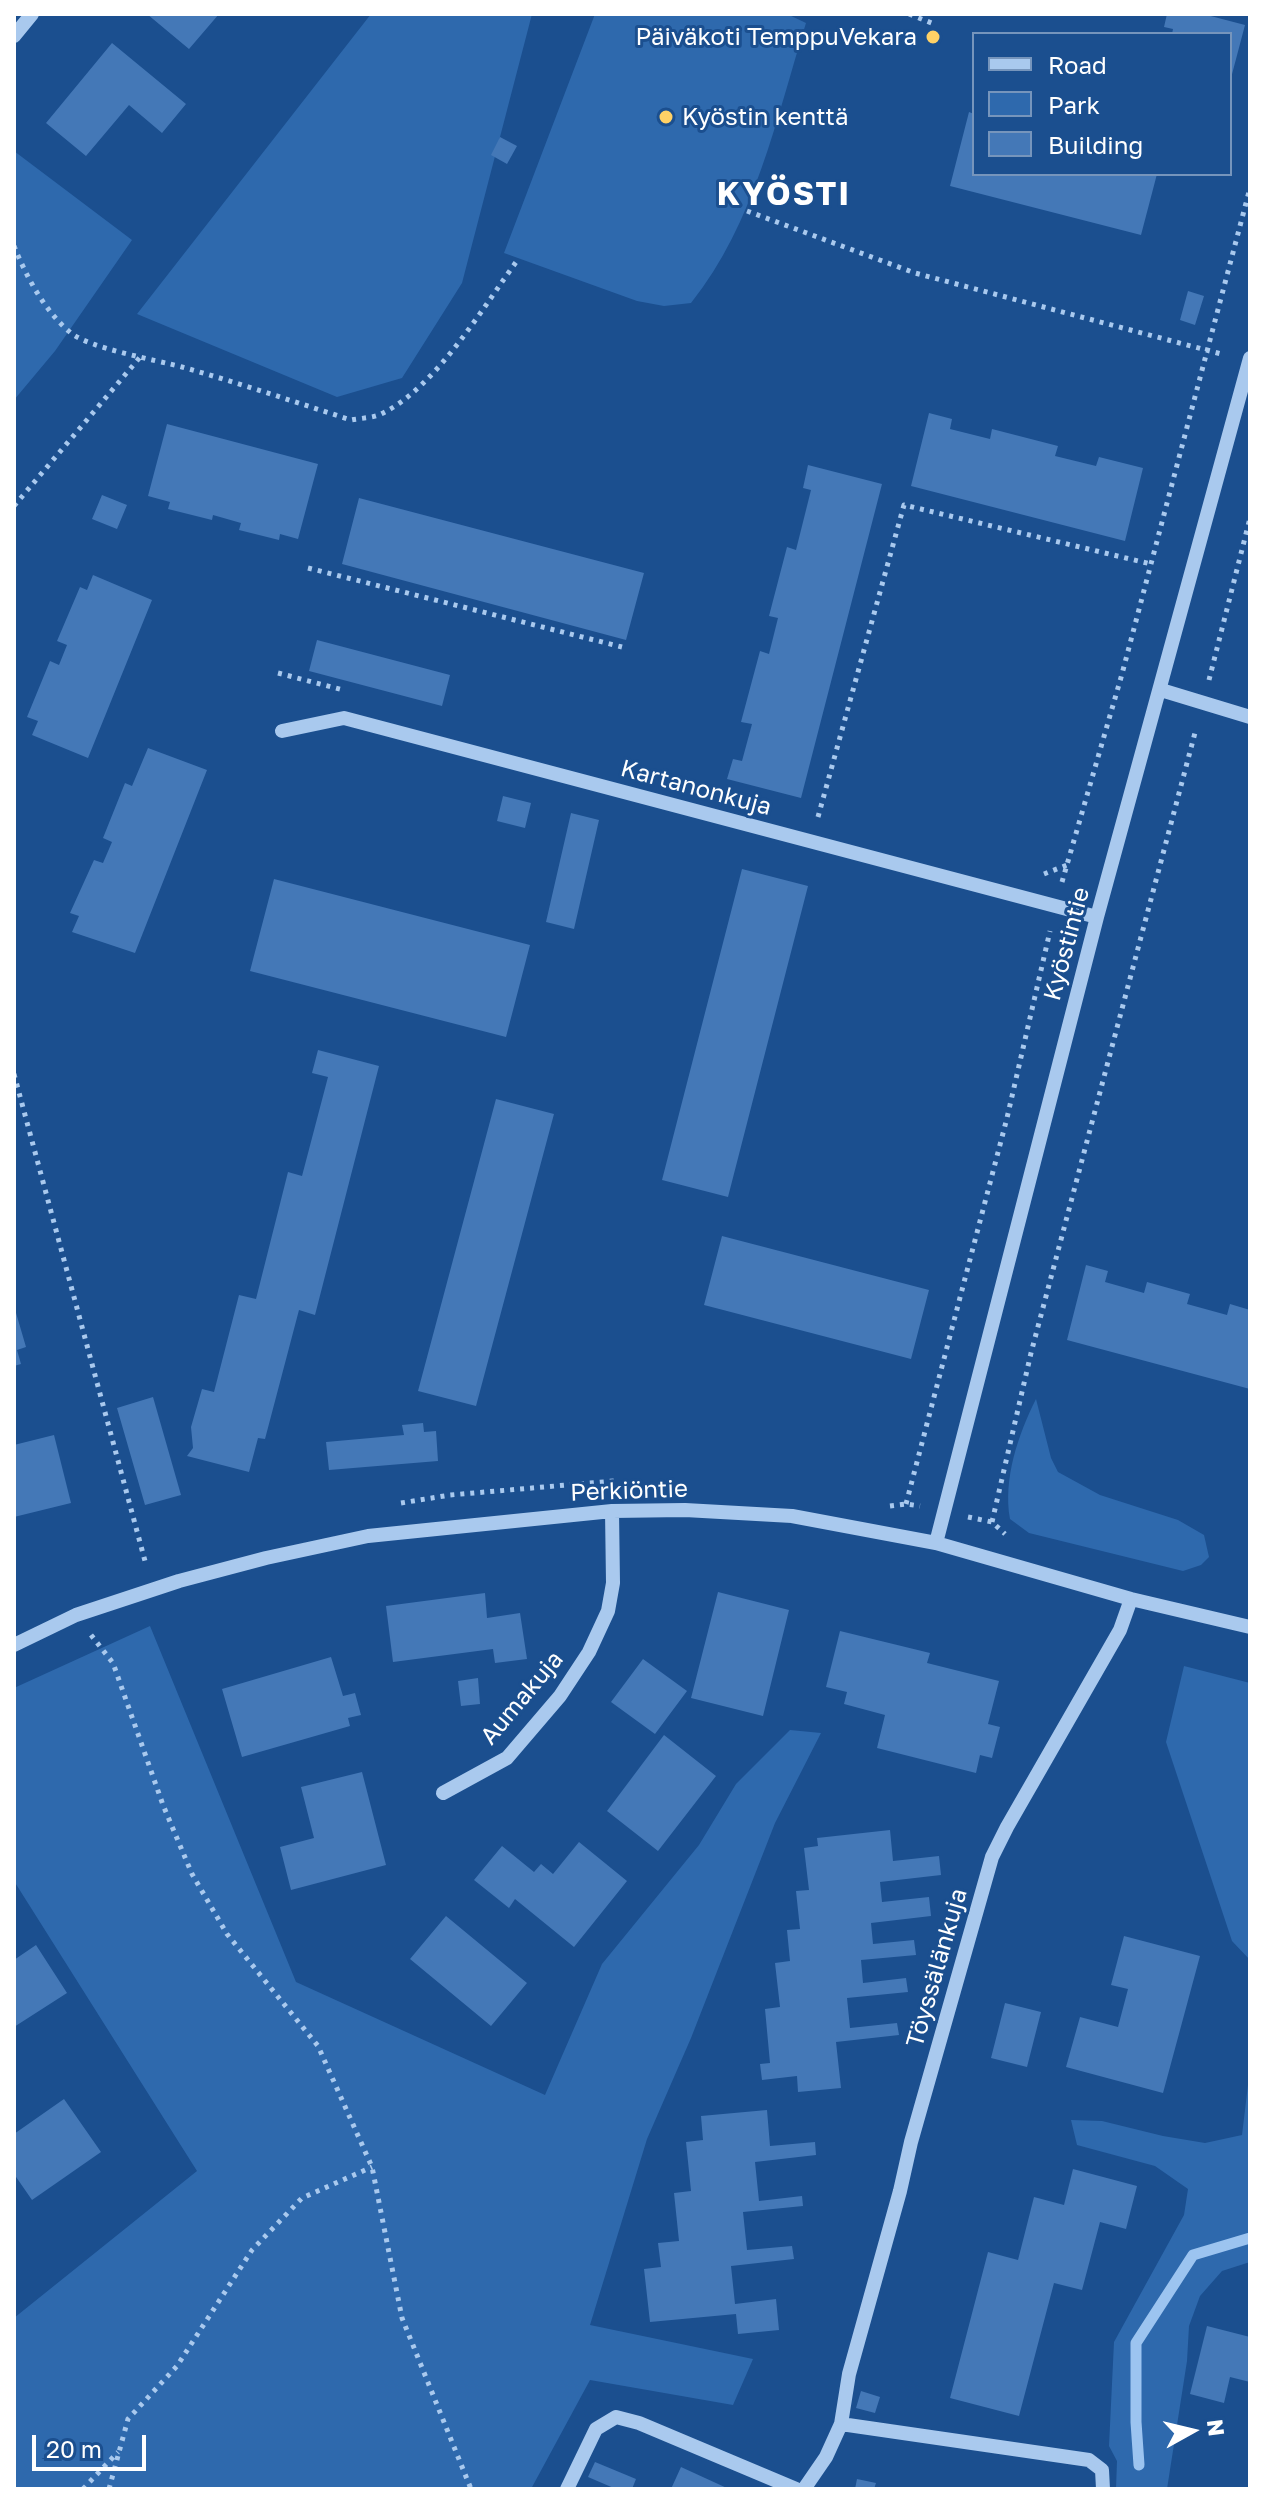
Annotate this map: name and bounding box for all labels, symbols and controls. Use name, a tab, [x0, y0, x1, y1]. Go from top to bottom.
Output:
place label: Päiväkoti TemppuVekara	[635, 23, 917, 51]
marker: Päiväkoti TemppuVekara	[924, 28, 942, 46]
legend	[972, 32, 1232, 176]
text: Road	[1048, 50, 1107, 79]
text: Park	[1048, 90, 1100, 119]
place label: Kyöstin kenttä	[682, 103, 849, 131]
marker: Kyöstin kenttä	[657, 108, 675, 126]
text: Building	[1048, 130, 1143, 159]
district label: KYÖSTI	[717, 176, 851, 214]
street label: Kartanonkuja	[617, 754, 775, 822]
street label: Kyöstintie	[1038, 884, 1096, 1004]
street label: Perkiöntie	[570, 1475, 688, 1507]
street label: Aumakuja	[475, 1645, 569, 1751]
street label: Töyssälänkuja	[901, 1885, 973, 2051]
north arrow	[1152, 2391, 1232, 2471]
text: N	[1202, 2417, 1231, 2438]
scale bar	[36, 2419, 150, 2469]
text: 20 m	[46, 2434, 102, 2463]

